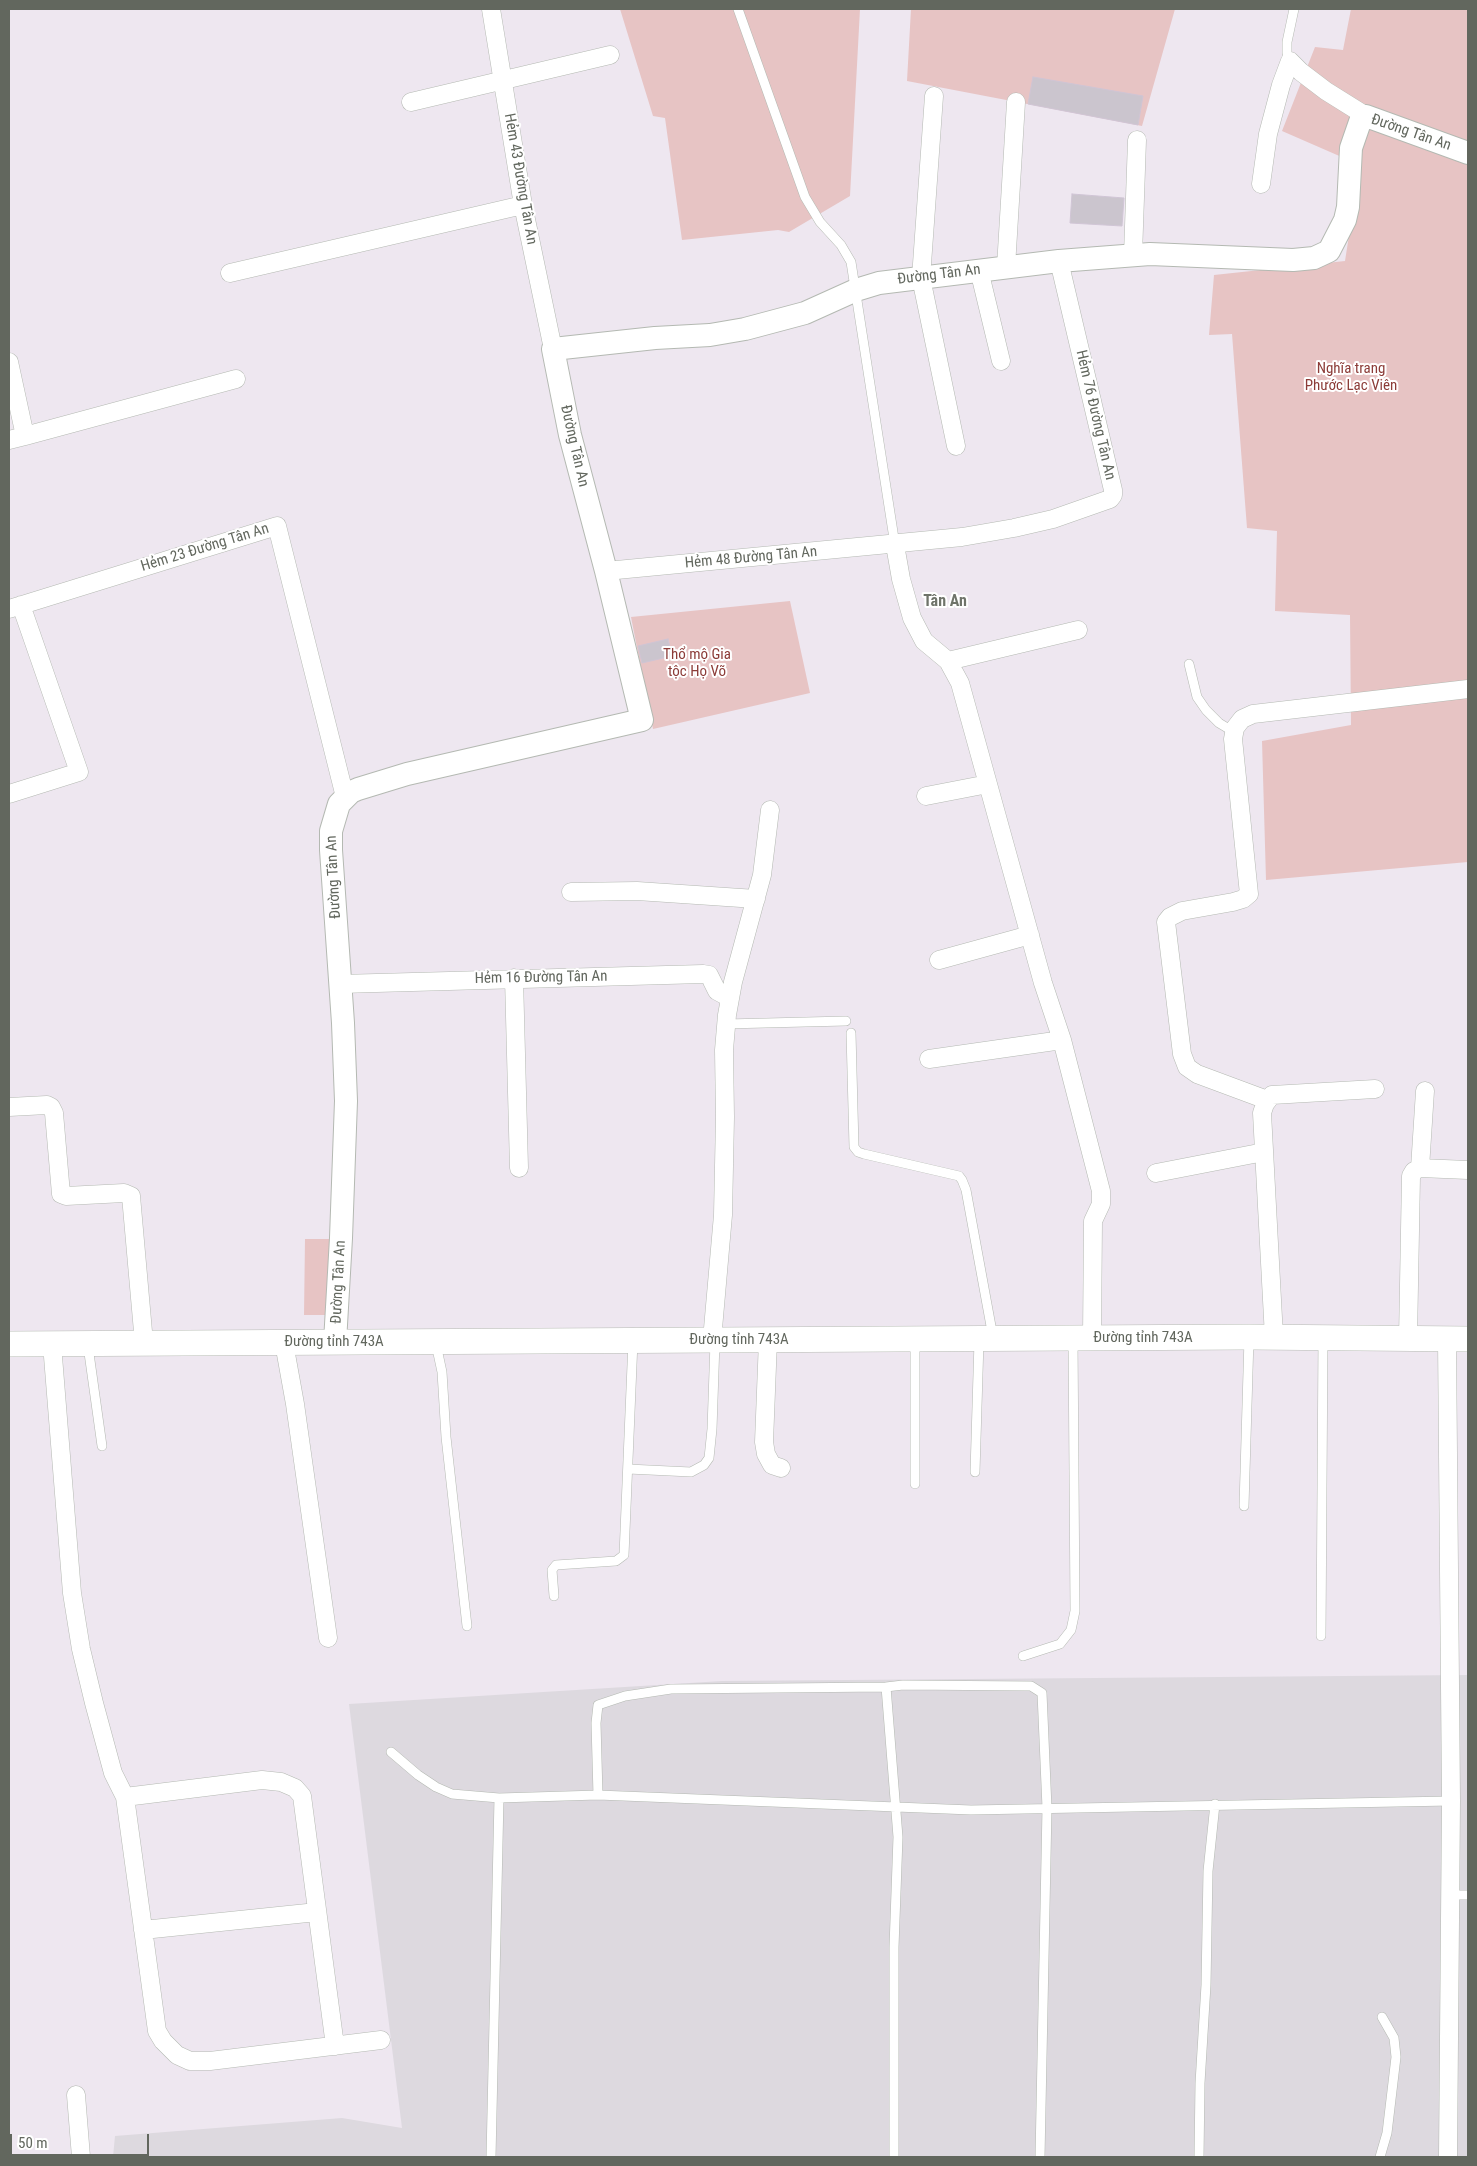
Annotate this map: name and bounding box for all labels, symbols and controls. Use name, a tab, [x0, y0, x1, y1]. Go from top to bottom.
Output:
street label: Đường Tân An	[1369, 111, 1453, 155]
street label: Hẻm 43 Đường Tân An	[500, 112, 540, 246]
street label: Đường Tân An	[896, 261, 982, 289]
street label: Hẻm 76 Đường Tân An	[1071, 348, 1119, 482]
park label: Nghĩa trang Phước Lạc Viên	[1305, 360, 1397, 395]
street label: Đường Tân An	[556, 403, 592, 489]
street label: Hẻm 23 Đường Tân An	[139, 520, 271, 576]
street label: Hẻm 48 Đường Tân An	[684, 543, 818, 573]
district label: Tân An	[923, 592, 967, 612]
park label: Thổ mộ Gia tộc Họ Võ	[663, 646, 731, 681]
street label: Đường Tân An	[323, 835, 345, 919]
street label: Hẻm 16 Đường Tân An	[474, 968, 608, 988]
street label: Đường Tân An	[328, 1240, 350, 1324]
street label: Đường tỉnh 743A	[1093, 1329, 1193, 1347]
street label: Đường tỉnh 743A	[689, 1331, 789, 1349]
street label: Đường tỉnh 743A	[284, 1333, 384, 1351]
scale bar	[12, 2124, 151, 2156]
text: 50 m	[18, 2134, 48, 2152]

